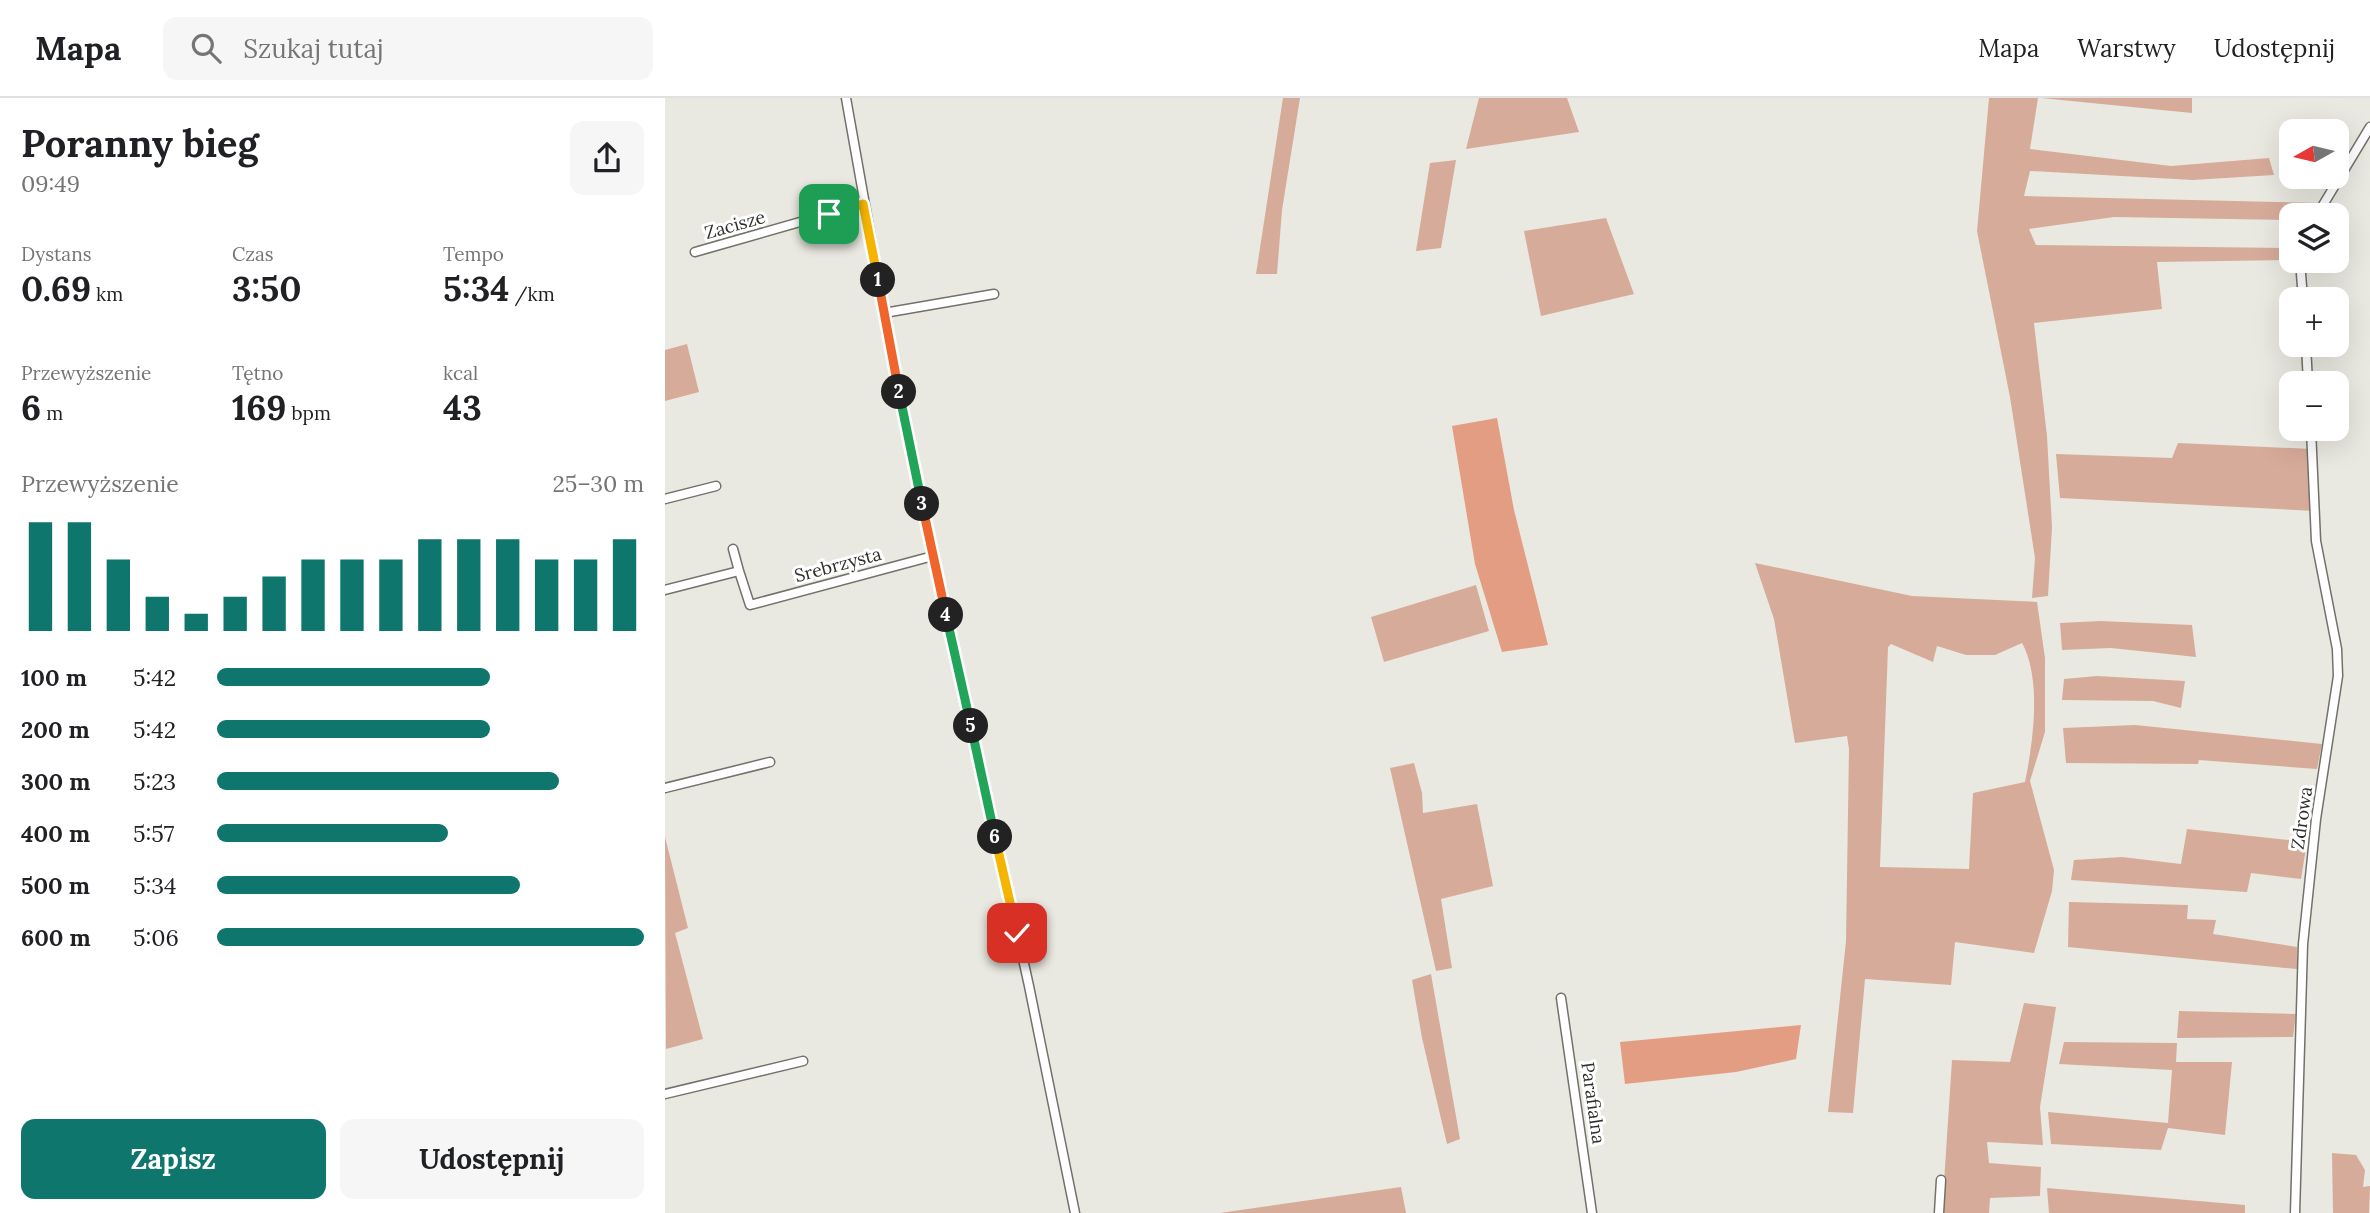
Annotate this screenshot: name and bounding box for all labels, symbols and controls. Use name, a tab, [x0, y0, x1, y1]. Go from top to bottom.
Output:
search box	[163, 17, 653, 80]
text: Mapa	[35, 27, 121, 69]
icon: search	[187, 29, 225, 67]
text: Szukaj tutaj	[243, 32, 384, 65]
text: Mapa	[1978, 33, 2039, 64]
text: Warstwy	[2077, 33, 2176, 64]
text: Udostępnij	[2214, 33, 2335, 64]
text: Poranny bieg	[21, 119, 259, 167]
north arrow	[2279, 119, 2349, 189]
map controls	[2279, 119, 2349, 441]
button: share	[570, 121, 644, 195]
text: 09:49	[21, 169, 80, 198]
pin	[799, 184, 859, 244]
icon: arrive	[810, 195, 848, 233]
button: layers	[2279, 203, 2349, 273]
street label: Zacisze	[702, 205, 768, 244]
text: Dystans	[21, 242, 91, 266]
text: Czas	[232, 242, 274, 266]
text: Tempo	[443, 242, 504, 266]
pin: 1	[861, 262, 895, 298]
text: 0.69	[21, 266, 91, 311]
text: 3:50	[232, 266, 302, 311]
text: 5:34	[443, 266, 509, 311]
text: 1	[874, 267, 881, 291]
text: km	[91, 282, 123, 306]
text: /km	[509, 282, 555, 306]
button: +	[2279, 287, 2349, 357]
text: Przewyższenie	[21, 361, 151, 385]
text: Tętno	[232, 361, 283, 385]
text: kcal	[443, 361, 478, 385]
button: −	[2279, 371, 2349, 441]
pin: 2	[881, 374, 917, 410]
text: 2	[893, 379, 904, 403]
text: 6	[21, 385, 41, 430]
text: 169	[232, 385, 287, 430]
text: 43	[443, 385, 482, 430]
text: m	[41, 401, 63, 425]
text: bpm	[287, 401, 331, 425]
text: Przewyższenie	[21, 469, 179, 498]
text: 25–30 m	[552, 469, 644, 498]
pin: 3	[905, 486, 939, 522]
text: 3	[916, 491, 927, 515]
street label: Srebrzysta	[792, 542, 884, 587]
pin: 4	[929, 598, 963, 632]
text: 4	[940, 602, 951, 626]
text: 100 m	[21, 663, 87, 692]
text: 5:42	[133, 663, 176, 692]
pin: 5	[953, 708, 989, 744]
text: 5	[965, 713, 976, 737]
text: 200 m	[21, 715, 90, 744]
text: 5:42	[133, 715, 176, 744]
text: 300 m	[21, 767, 90, 796]
text: 5:23	[133, 767, 176, 796]
street label: Zdrowa	[2286, 785, 2317, 851]
text: 400 m	[21, 819, 90, 848]
text: 5:57	[133, 819, 174, 848]
pin: 6	[977, 820, 1013, 854]
text: 6	[989, 824, 1000, 848]
text: 500 m	[21, 871, 90, 900]
text: 5:34	[133, 871, 177, 900]
pin	[987, 903, 1047, 963]
icon: check	[998, 914, 1036, 952]
text: 600 m	[21, 923, 91, 952]
text: 5:06	[133, 923, 179, 952]
street label: Parafialna	[1576, 1060, 1611, 1145]
button: Zapisz	[21, 1119, 326, 1199]
button: Udostępnij	[340, 1119, 644, 1199]

